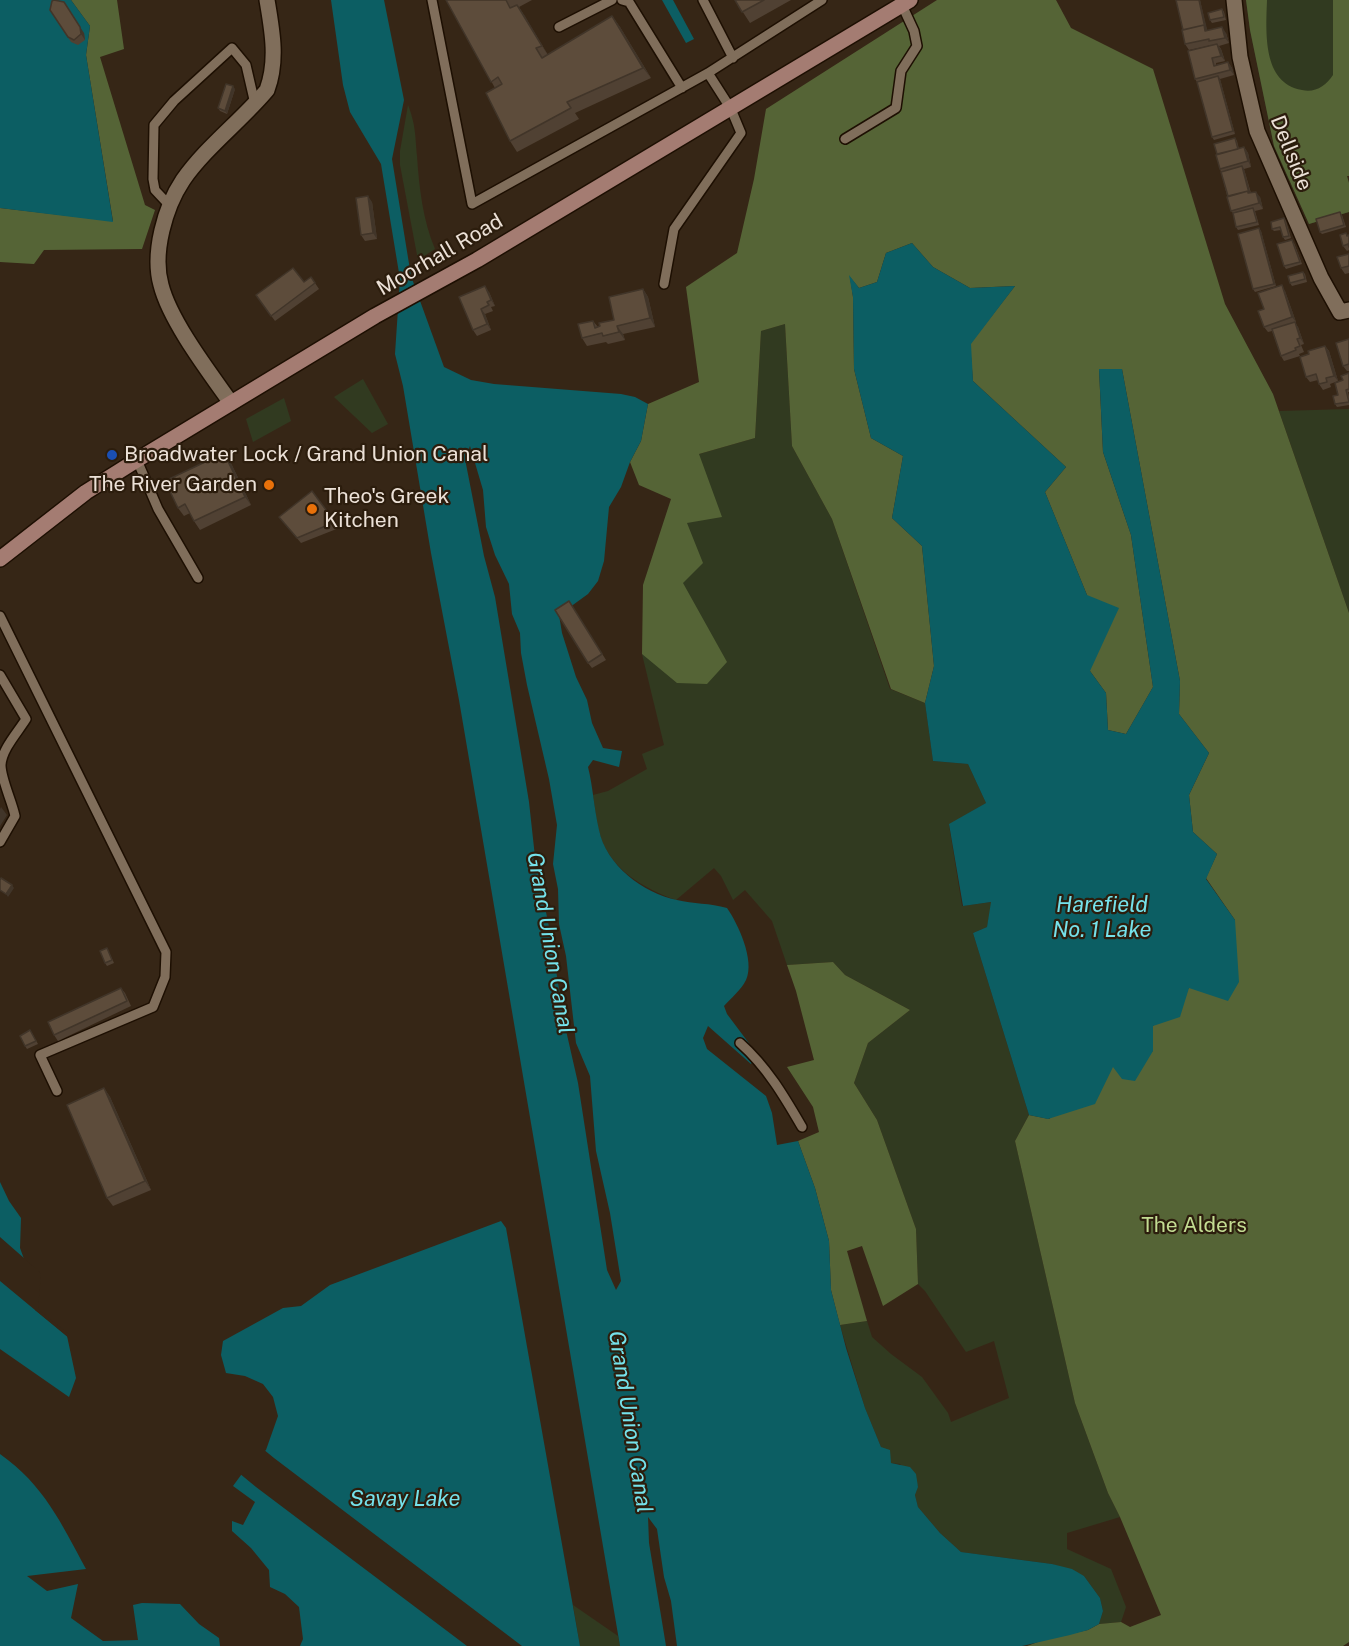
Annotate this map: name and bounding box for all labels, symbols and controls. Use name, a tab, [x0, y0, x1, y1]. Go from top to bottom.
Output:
street label: Dellside	[1265, 112, 1317, 194]
street label: Moorhall Road	[372, 209, 508, 301]
place label: Broadwater Lock / Grand Union Canal	[124, 442, 488, 468]
marker: Broadwater Lock / Grand Union Canal	[105, 448, 119, 462]
place label: The River Garden	[89, 472, 257, 498]
marker: The River Garden	[262, 478, 276, 492]
place label: Theo's Greek Kitchen	[324, 484, 449, 534]
marker: Theo's Greek Kitchen	[305, 502, 319, 516]
water label: Grand Union Canal	[521, 850, 579, 1036]
water label: Harefield No. 1 Lake	[1052, 892, 1152, 944]
park label: The Alders	[1141, 1213, 1247, 1239]
water label: Grand Union Canal	[603, 1329, 657, 1515]
water label: Savay Lake	[350, 1486, 460, 1512]

